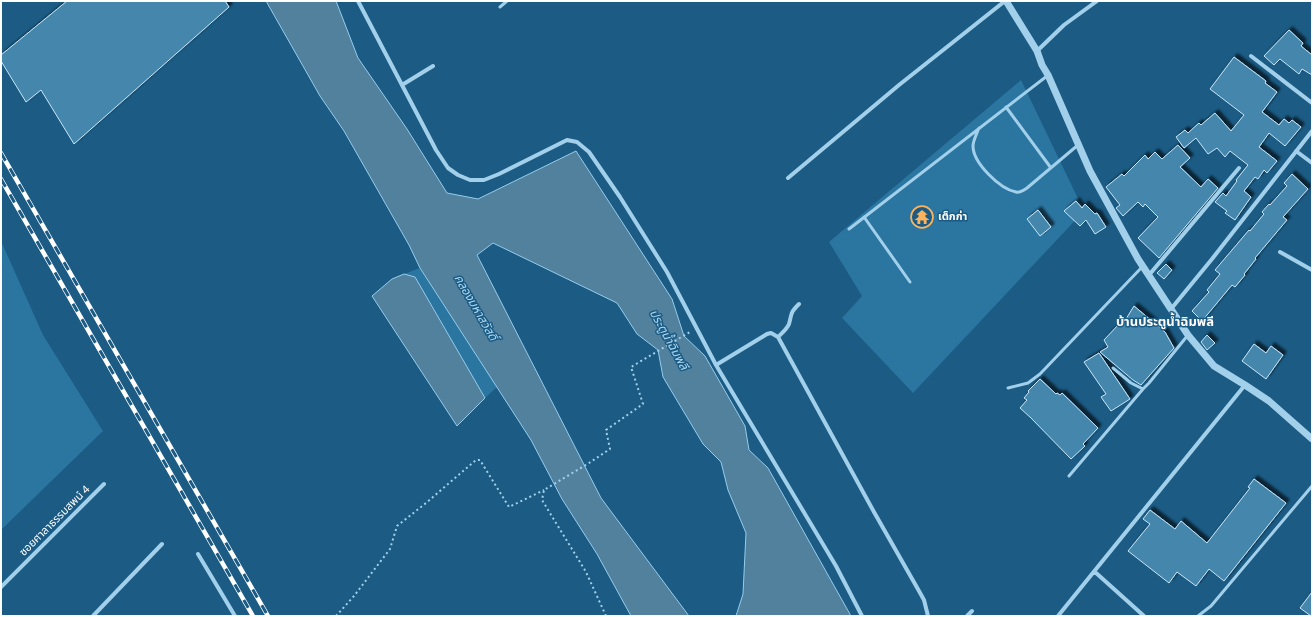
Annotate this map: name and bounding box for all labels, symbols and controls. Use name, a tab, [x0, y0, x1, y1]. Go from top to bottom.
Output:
temple icon: เต็กก่า	[909, 204, 935, 230]
place label: เต็กก่า	[938, 210, 968, 224]
water label: คลองมหาสวัสดิ์	[450, 272, 502, 347]
water label: ประตูน้ำฉิมพลี	[645, 306, 694, 375]
district label: บ้านประตูน้ำฉิมพลี	[1116, 312, 1214, 331]
street label: ซอยศาลาธรรมสพน์ 4	[17, 482, 94, 559]

